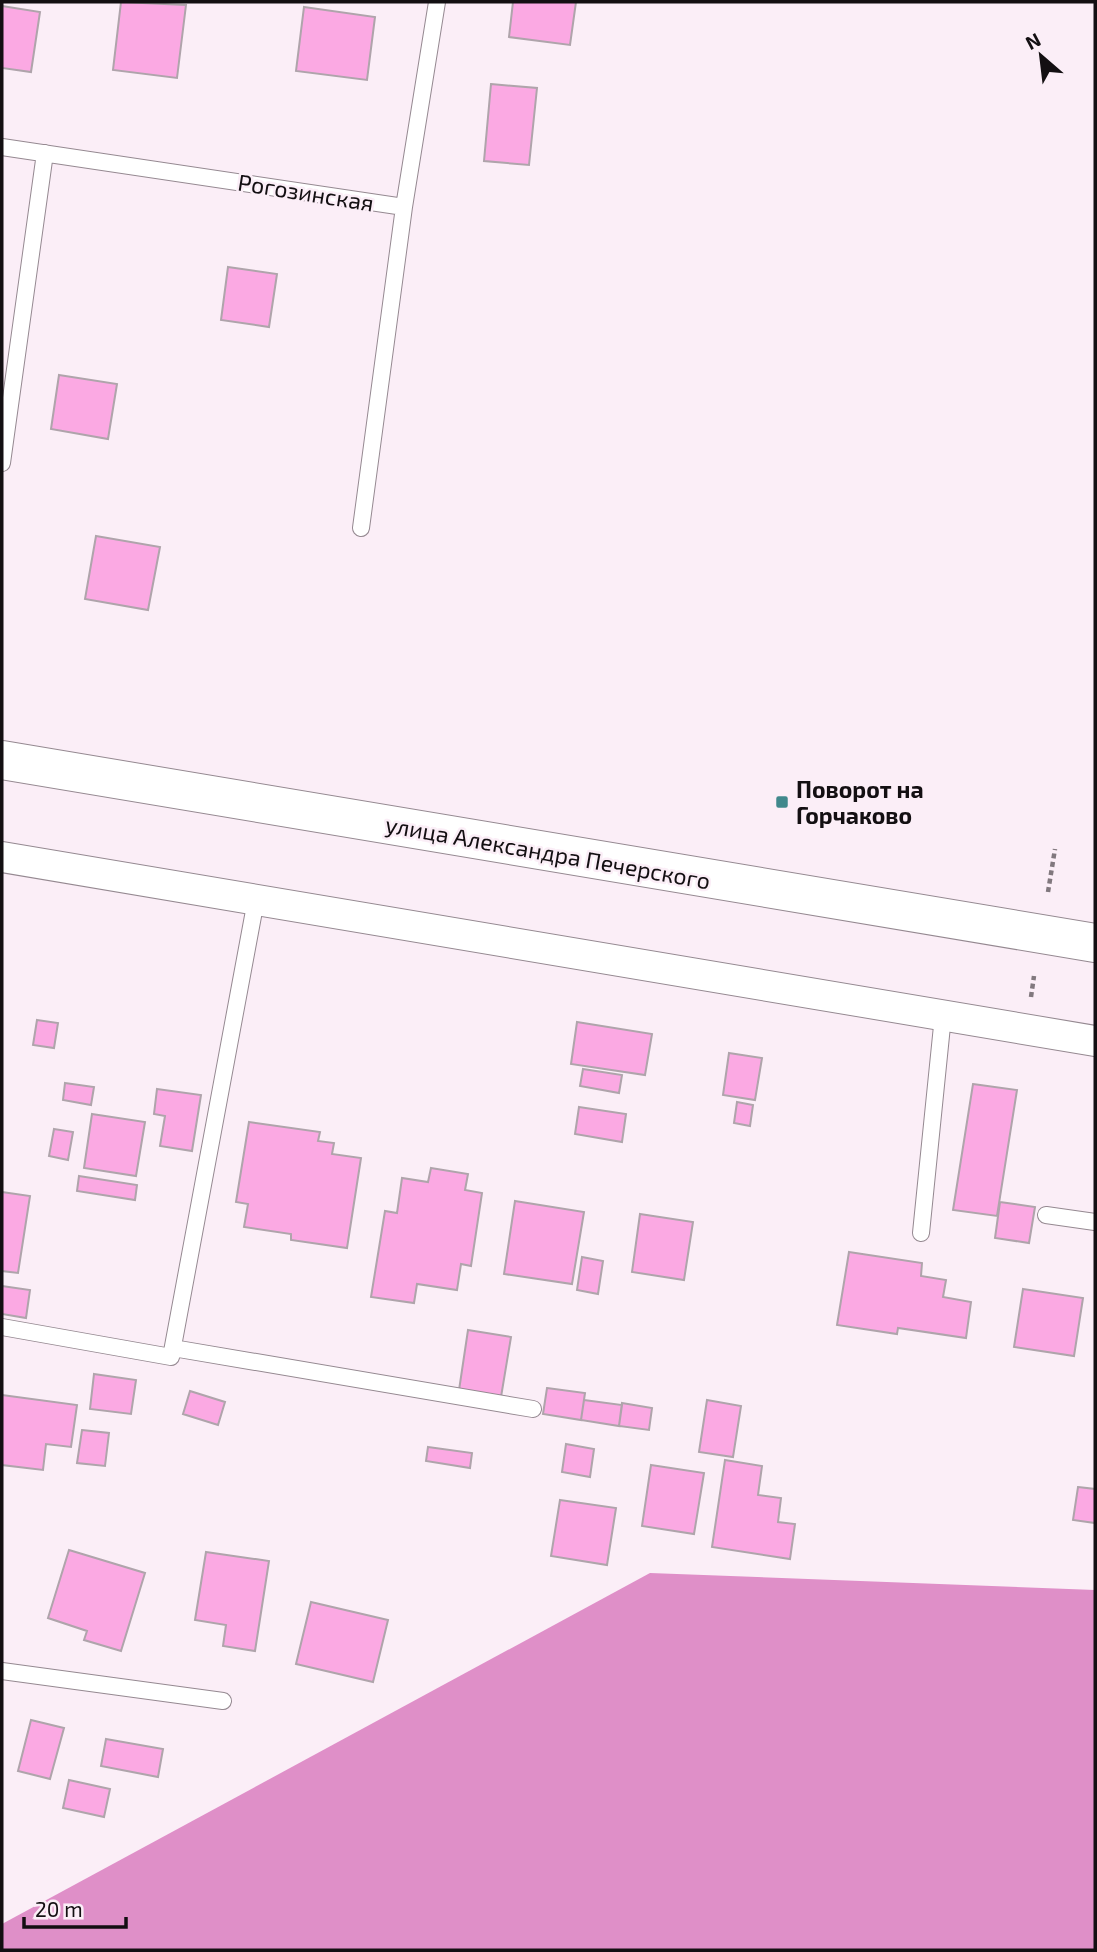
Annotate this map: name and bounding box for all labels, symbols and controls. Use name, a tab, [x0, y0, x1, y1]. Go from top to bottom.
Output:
north arrow	[1006, 21, 1076, 91]
text: N	[1021, 27, 1044, 54]
street label: Рогозинская	[236, 167, 376, 217]
place label: Поворот на Горчаково	[796, 775, 924, 829]
marker: Поворот на Горчаково	[774, 794, 790, 810]
street label: улица Александра Печерского	[383, 810, 713, 895]
scale bar	[24, 1885, 126, 1929]
text: 20 m	[35, 1896, 83, 1921]

